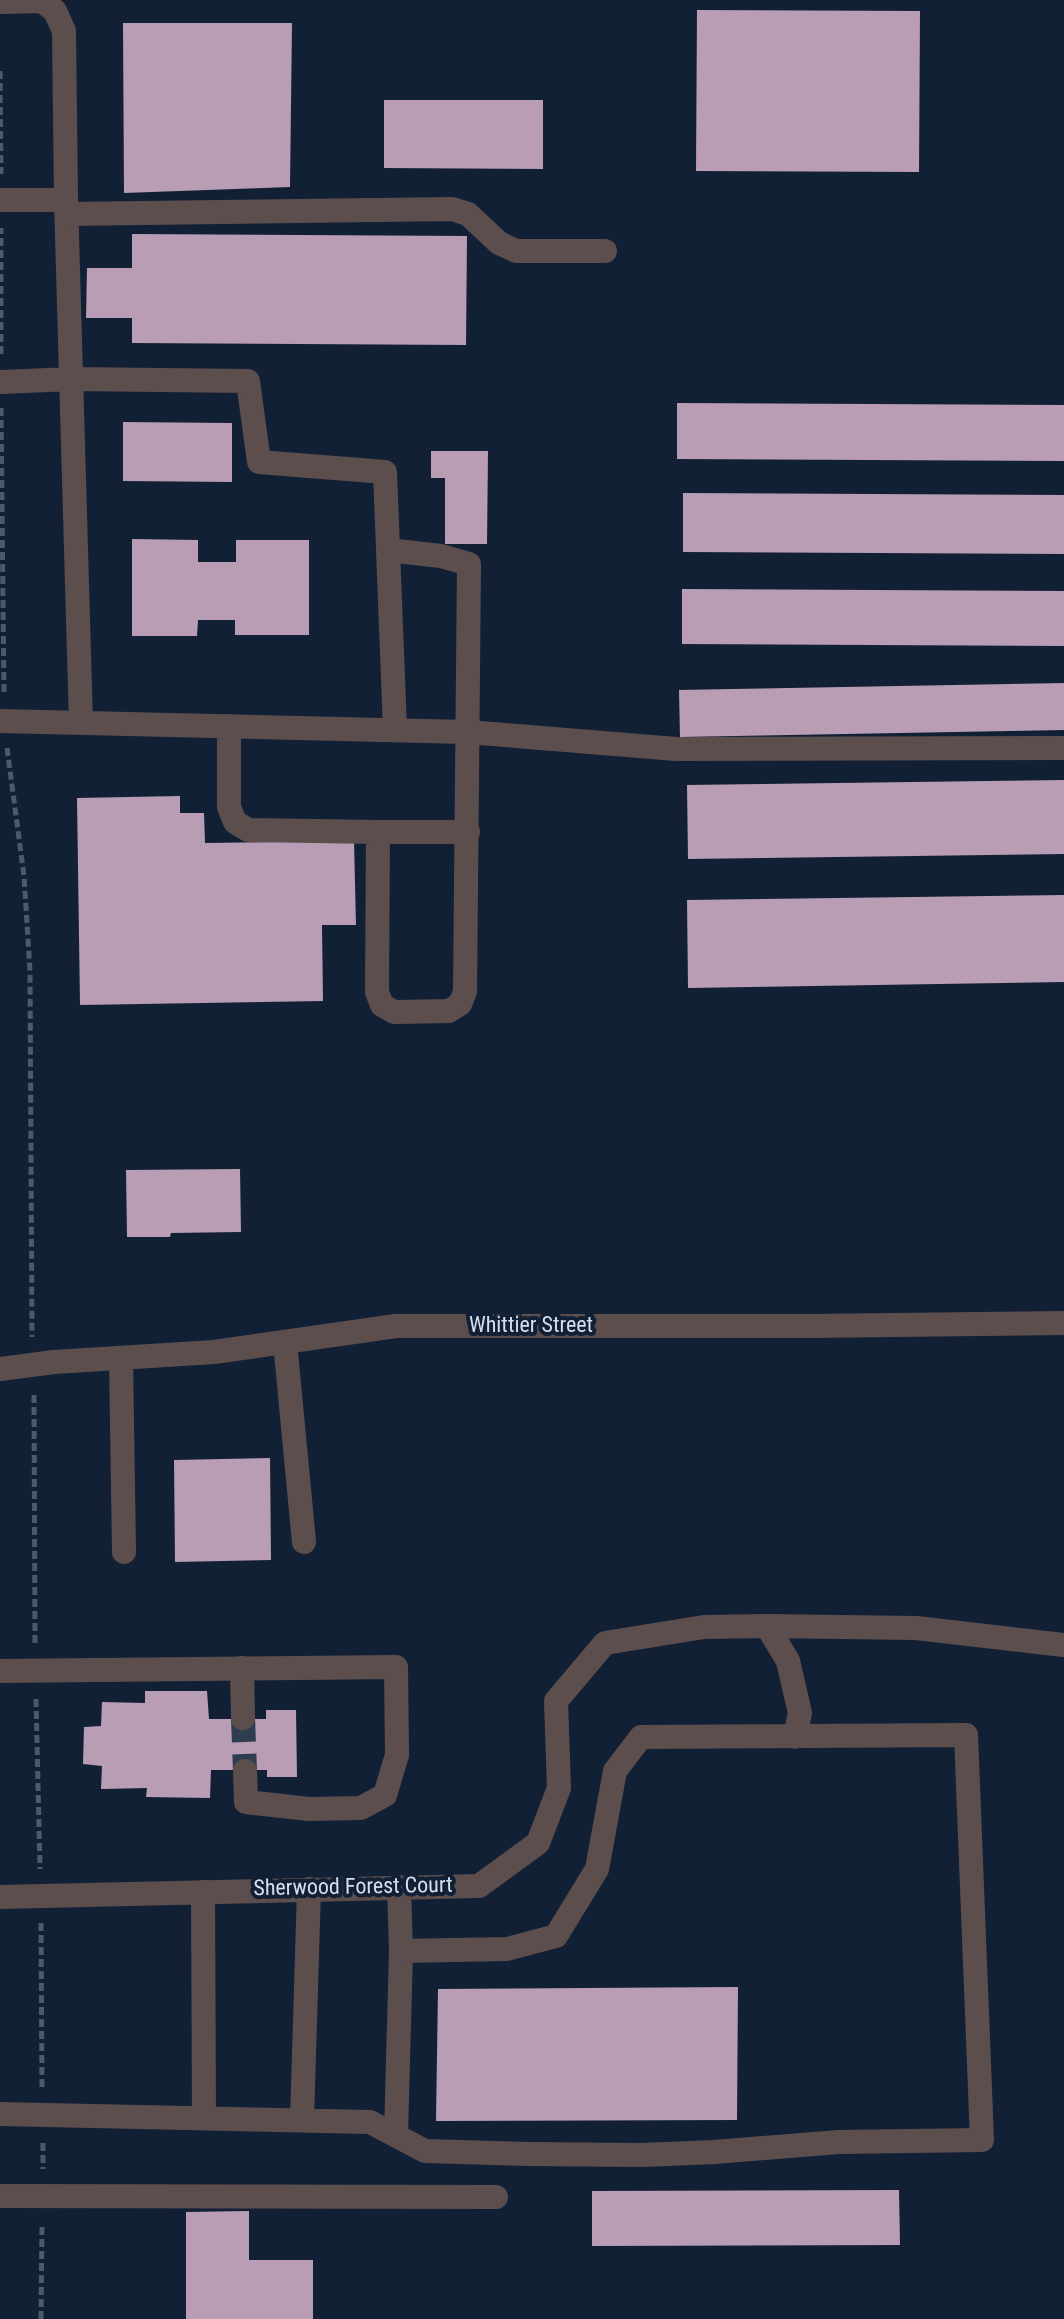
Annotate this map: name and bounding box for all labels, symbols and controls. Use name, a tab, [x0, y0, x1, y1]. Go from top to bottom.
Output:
street label: Whittier Street	[469, 1313, 593, 1339]
street label: Sherwood Forest Court	[253, 1873, 453, 1903]

